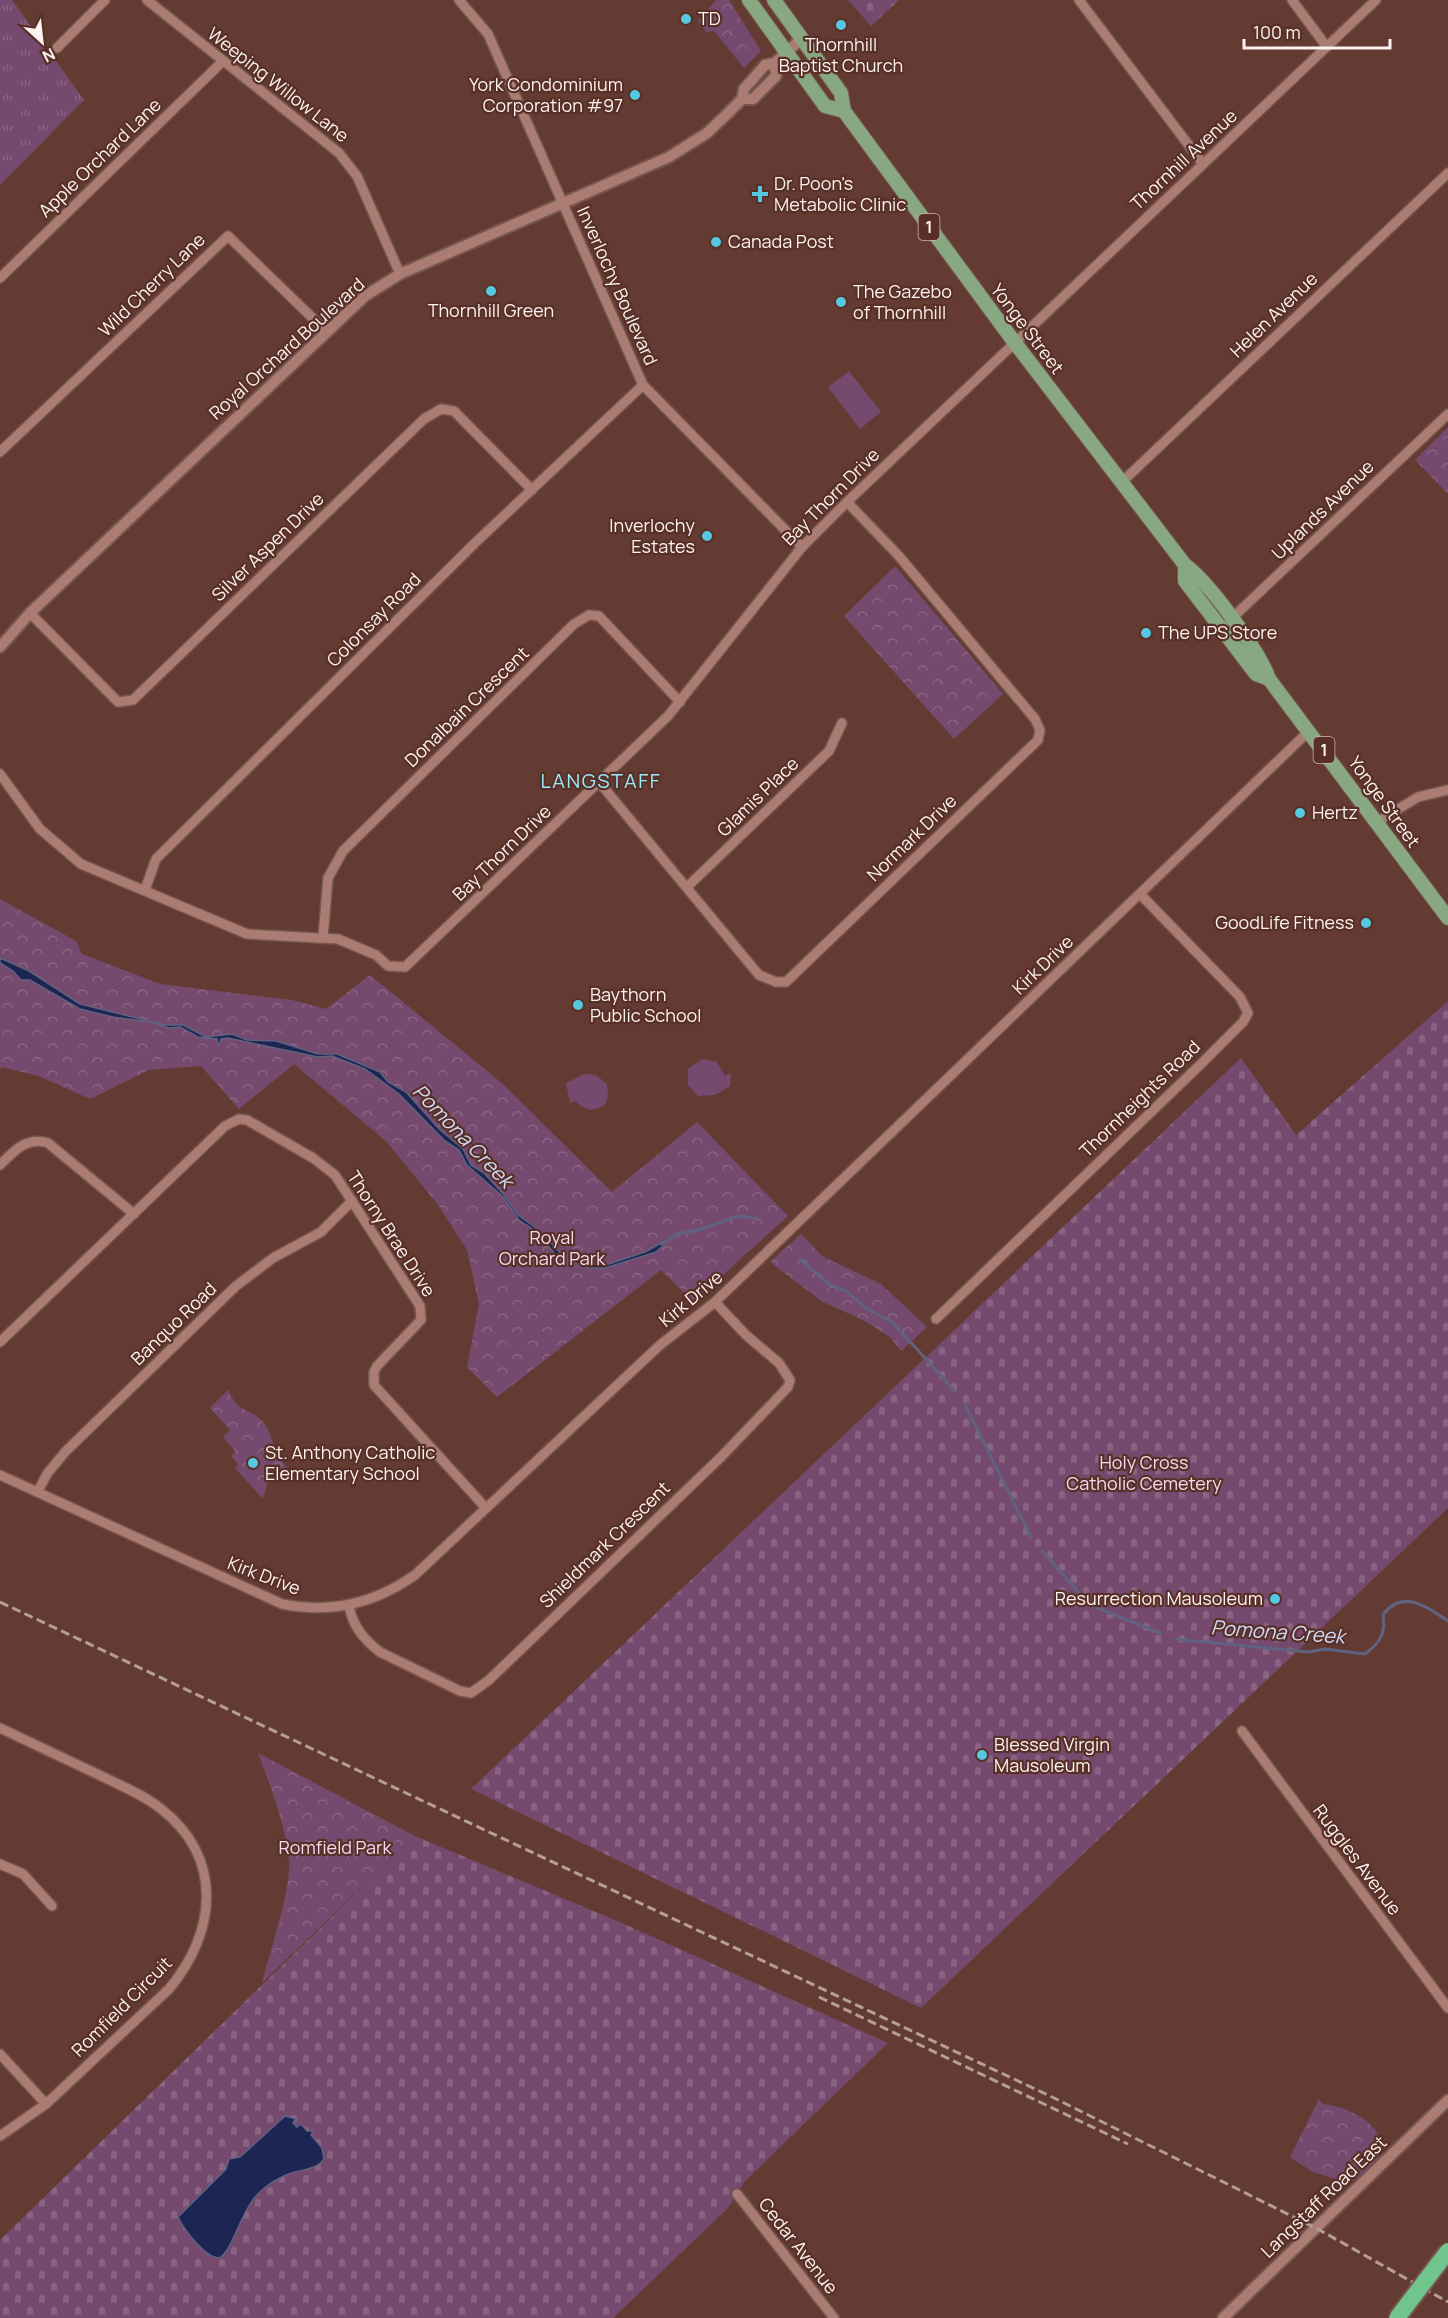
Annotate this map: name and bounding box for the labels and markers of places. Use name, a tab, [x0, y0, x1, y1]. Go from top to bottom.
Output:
place label: TD	[698, 6, 721, 30]
marker: TD	[679, 12, 693, 26]
marker: Thornhill Baptist Church	[834, 18, 848, 32]
place label: Thornhill Baptist Church	[779, 32, 903, 77]
place label: York Condominium Corporation #97	[469, 72, 623, 117]
marker: York Condominium Corporation #97	[628, 88, 642, 102]
place label: Dr. Poon's Metabolic Clinic	[774, 171, 906, 216]
marker: Dr. Poon's Metabolic Clinic	[751, 185, 769, 203]
place label: Canada Post	[728, 229, 834, 253]
marker: Canada Post	[709, 235, 723, 249]
place label: The Gazebo of Thornhill	[853, 279, 952, 324]
marker: Thornhill Green	[484, 284, 498, 298]
marker: The Gazebo of Thornhill	[834, 295, 848, 309]
place label: Thornhill Green	[428, 298, 554, 322]
place label: Inverlochy Estates	[609, 513, 695, 558]
marker: Inverlochy Estates	[700, 529, 714, 543]
place label: The UPS Store	[1158, 620, 1277, 644]
marker: The UPS Store	[1139, 626, 1153, 640]
place label: Hertz	[1312, 800, 1358, 824]
marker: Hertz	[1293, 806, 1307, 820]
place label: GoodLife Fitness	[1215, 910, 1354, 934]
marker: GoodLife Fitness	[1359, 916, 1373, 930]
place label: Baythorn Public School	[590, 982, 701, 1027]
marker: Baythorn Public School	[571, 998, 585, 1012]
place label: St. Anthony Catholic Elementary School	[265, 1440, 435, 1485]
marker: St. Anthony Catholic Elementary School	[246, 1456, 260, 1470]
place label: Resurrection Mausoleum	[1055, 1586, 1263, 1610]
marker: Resurrection Mausoleum	[1268, 1592, 1282, 1606]
place label: Blessed Virgin Mausoleum	[994, 1732, 1110, 1777]
marker: Blessed Virgin Mausoleum	[975, 1748, 989, 1762]

